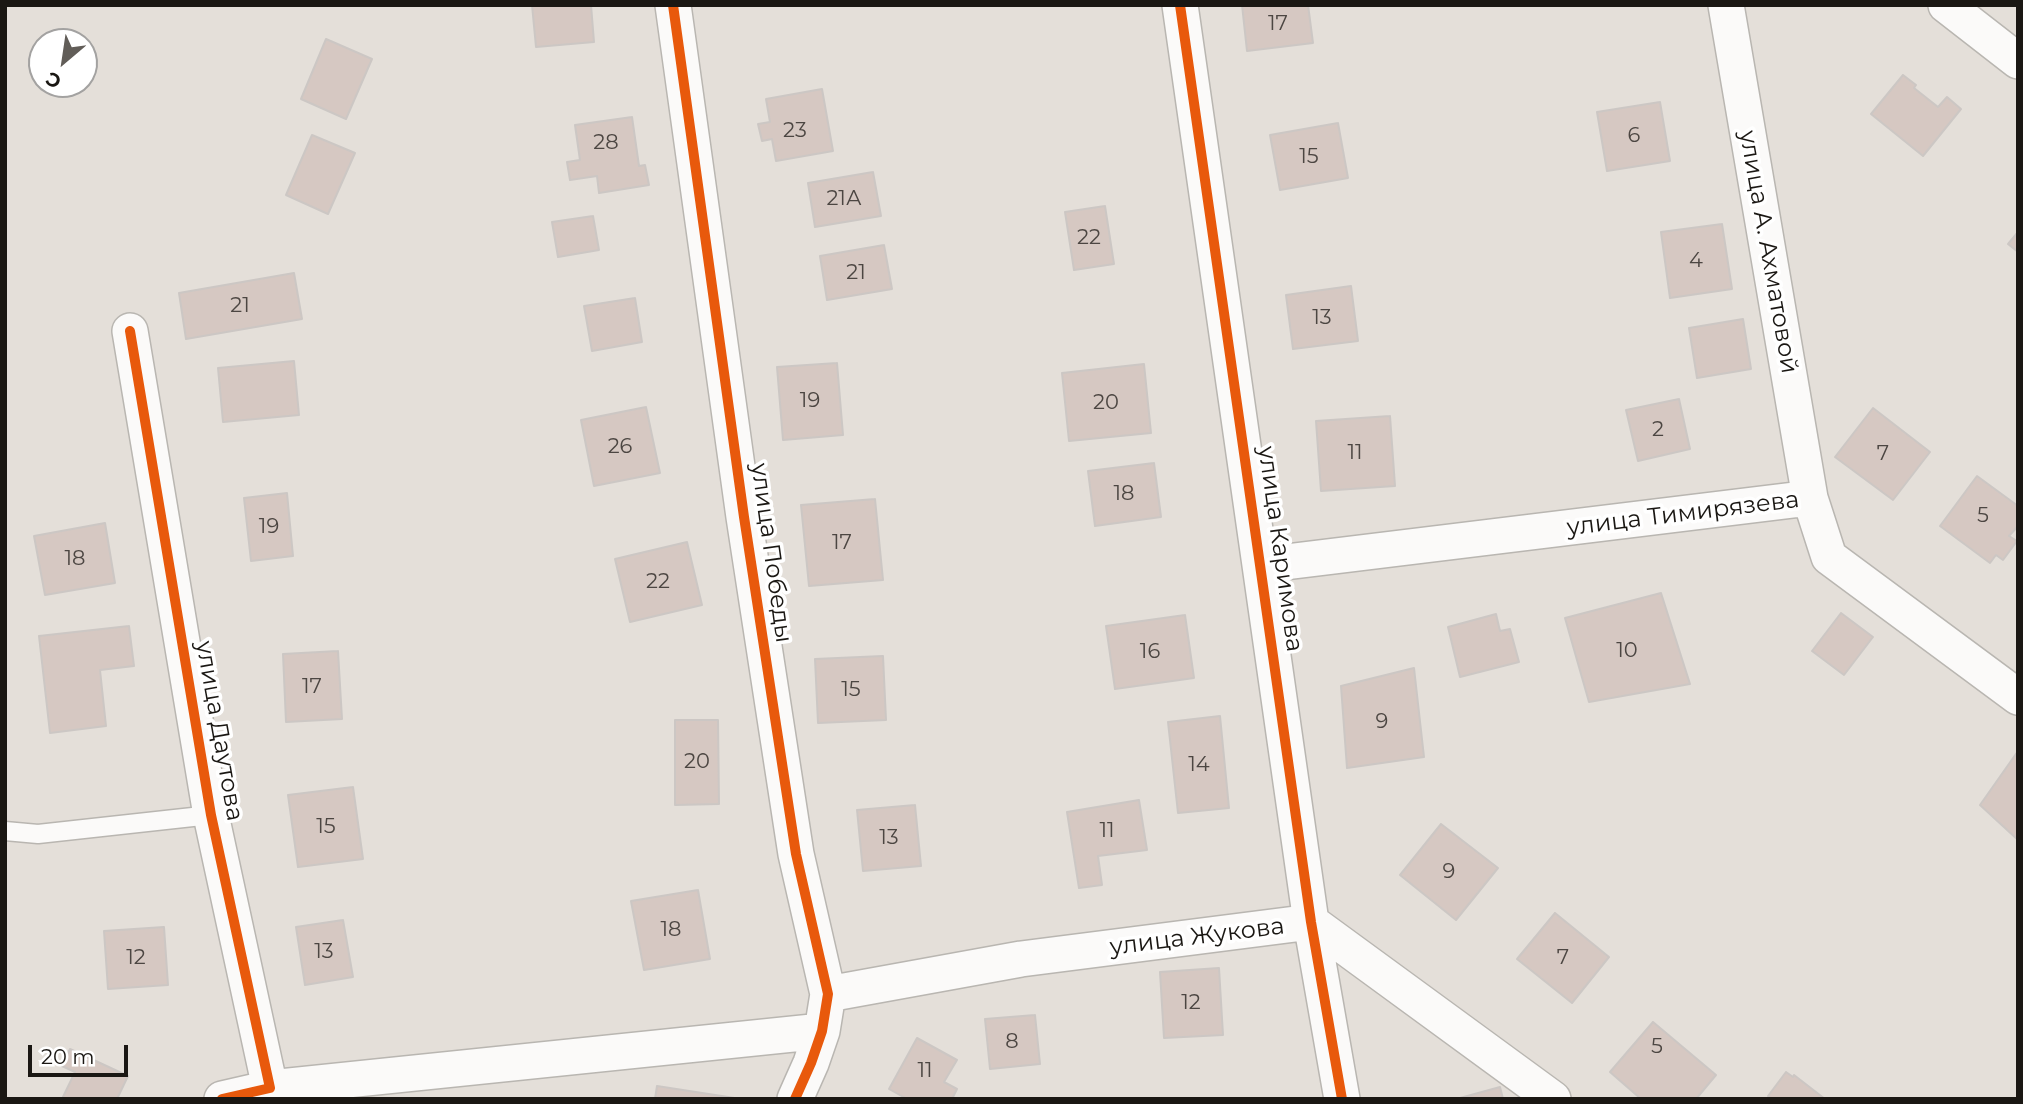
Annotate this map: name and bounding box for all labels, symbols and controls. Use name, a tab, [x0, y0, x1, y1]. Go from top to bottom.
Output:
house number: 17	[1268, 11, 1288, 37]
north arrow	[28, 28, 98, 98]
text: С	[42, 67, 65, 93]
house number: 23	[783, 118, 807, 144]
house number: 6	[1628, 123, 1640, 149]
street label: улица А. Ахматовой	[1732, 128, 1804, 376]
house number: 28	[593, 130, 619, 156]
house number: 15	[1299, 144, 1319, 170]
house number: 21А	[826, 186, 862, 212]
house number: 22	[1077, 225, 1101, 251]
house number: 4	[1689, 248, 1703, 274]
house number: 21	[846, 260, 866, 286]
house number: 21	[230, 293, 250, 319]
house number: 13	[1312, 305, 1332, 331]
house number: 19	[800, 388, 820, 414]
house number: 20	[1093, 390, 1119, 416]
house number: 2	[1652, 417, 1664, 443]
house number: 26	[608, 434, 632, 460]
house number: 11	[1347, 440, 1363, 466]
house number: 7	[1877, 441, 1889, 467]
street label: улица Каримова	[1251, 444, 1309, 654]
street label: улица Победы	[744, 461, 798, 645]
house number: 18	[1114, 481, 1134, 507]
street label: улица Тимирязева	[1565, 485, 1801, 543]
house number: 5	[1977, 503, 1989, 529]
house number: 19	[259, 514, 279, 540]
house number: 17	[832, 530, 852, 556]
house number: 18	[65, 546, 85, 572]
house number: 22	[646, 569, 670, 595]
house number: 10	[1616, 638, 1638, 664]
street label: улица Даутова	[189, 639, 249, 823]
house number: 16	[1140, 639, 1160, 665]
house number: 17	[302, 674, 322, 700]
house number: 15	[841, 677, 861, 703]
house number: 9	[1376, 709, 1388, 735]
house number: 20	[684, 749, 710, 775]
house number: 14	[1188, 752, 1210, 778]
house number: 15	[316, 814, 336, 840]
house number: 11	[1099, 818, 1115, 844]
house number: 13	[879, 825, 899, 851]
house number: 9	[1443, 859, 1455, 885]
street label: улица Жукова	[1108, 912, 1286, 962]
house number: 18	[661, 917, 681, 943]
house number: 13	[314, 939, 334, 965]
house number: 12	[126, 945, 146, 971]
house number: 7	[1557, 945, 1569, 971]
house number: 12	[1181, 990, 1201, 1016]
house number: 8	[1005, 1029, 1019, 1055]
scale bar	[32, 1030, 131, 1074]
house number: 5	[1651, 1034, 1663, 1060]
text: 20 m	[41, 1044, 95, 1069]
house number: 11	[917, 1058, 933, 1084]

